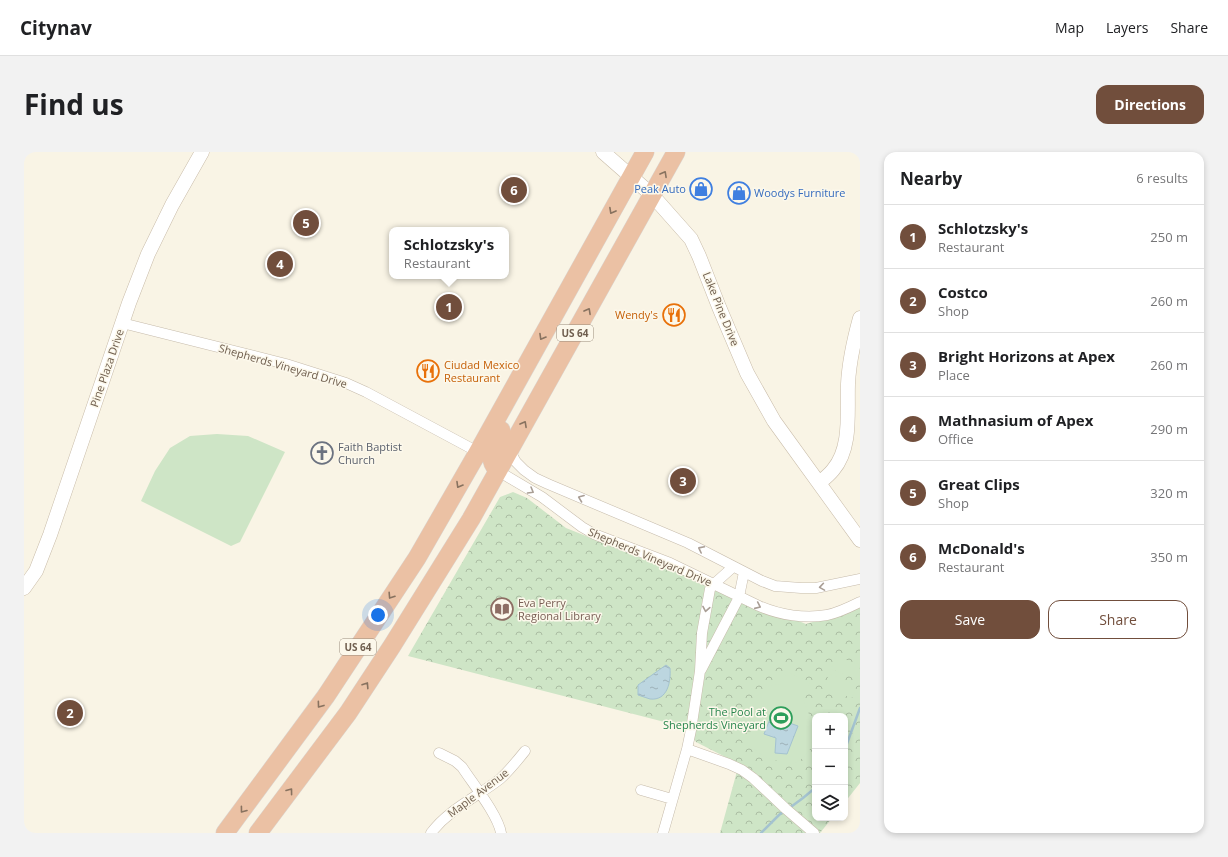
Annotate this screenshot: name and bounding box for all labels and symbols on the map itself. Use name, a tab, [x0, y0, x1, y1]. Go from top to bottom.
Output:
one-way arrow	[659, 170, 666, 178]
pin: 6	[501, 175, 527, 205]
shop icon: Peak Auto	[688, 176, 714, 202]
shop icon: Woodys Furniture	[726, 180, 752, 206]
place label: Peak Auto	[634, 181, 686, 196]
place label: Woodys Furniture	[754, 185, 846, 200]
one-way arrow	[609, 207, 617, 215]
pin: 5	[293, 208, 319, 238]
pin: 4	[267, 249, 293, 279]
street label: Lake Pine Drive	[700, 269, 743, 348]
pin: 1	[436, 292, 462, 322]
restaurant icon: Wendy's	[661, 302, 687, 328]
place label: Wendy's	[615, 307, 658, 322]
one-way arrow	[583, 308, 590, 315]
road number: US 64	[557, 325, 593, 341]
street label: Pine Plaza Drive	[86, 327, 127, 409]
one-way arrow	[540, 333, 547, 340]
street label: Shepherds Vineyard Drive	[217, 340, 349, 391]
place label: Ciudad Mexico Restaurant	[444, 357, 520, 385]
restaurant icon: Ciudad Mexico Restaurant	[415, 358, 441, 384]
one-way arrow	[519, 421, 527, 429]
place label: Faith Baptist Church	[338, 439, 402, 467]
church icon: Faith Baptist Church	[309, 440, 335, 466]
pin: 3	[670, 466, 696, 496]
one-way arrow	[456, 481, 463, 488]
one-way arrow	[527, 486, 534, 493]
one-way arrow	[578, 495, 585, 503]
street label: Shepherds Vineyard Drive	[586, 524, 714, 589]
one-way arrow	[697, 547, 705, 554]
one-way arrow	[819, 582, 825, 591]
one-way arrow	[389, 592, 396, 599]
place label: Eva Perry Regional Library	[518, 595, 601, 623]
library icon: Eva Perry Regional Library	[489, 596, 515, 622]
one-way arrow	[754, 601, 762, 609]
your location	[368, 605, 388, 625]
one-way arrow	[702, 606, 711, 612]
road number: US 64	[340, 639, 376, 655]
one-way arrow	[361, 682, 369, 689]
pin: 2	[57, 698, 83, 728]
one-way arrow	[317, 701, 325, 708]
place label: The Pool at Shepherds Vineyard	[663, 704, 766, 732]
sports icon: The Pool at Shepherds Vineyard	[768, 705, 794, 731]
street label: Maple Avenue	[444, 765, 511, 821]
one-way arrow	[285, 788, 292, 795]
one-way arrow	[241, 805, 248, 812]

